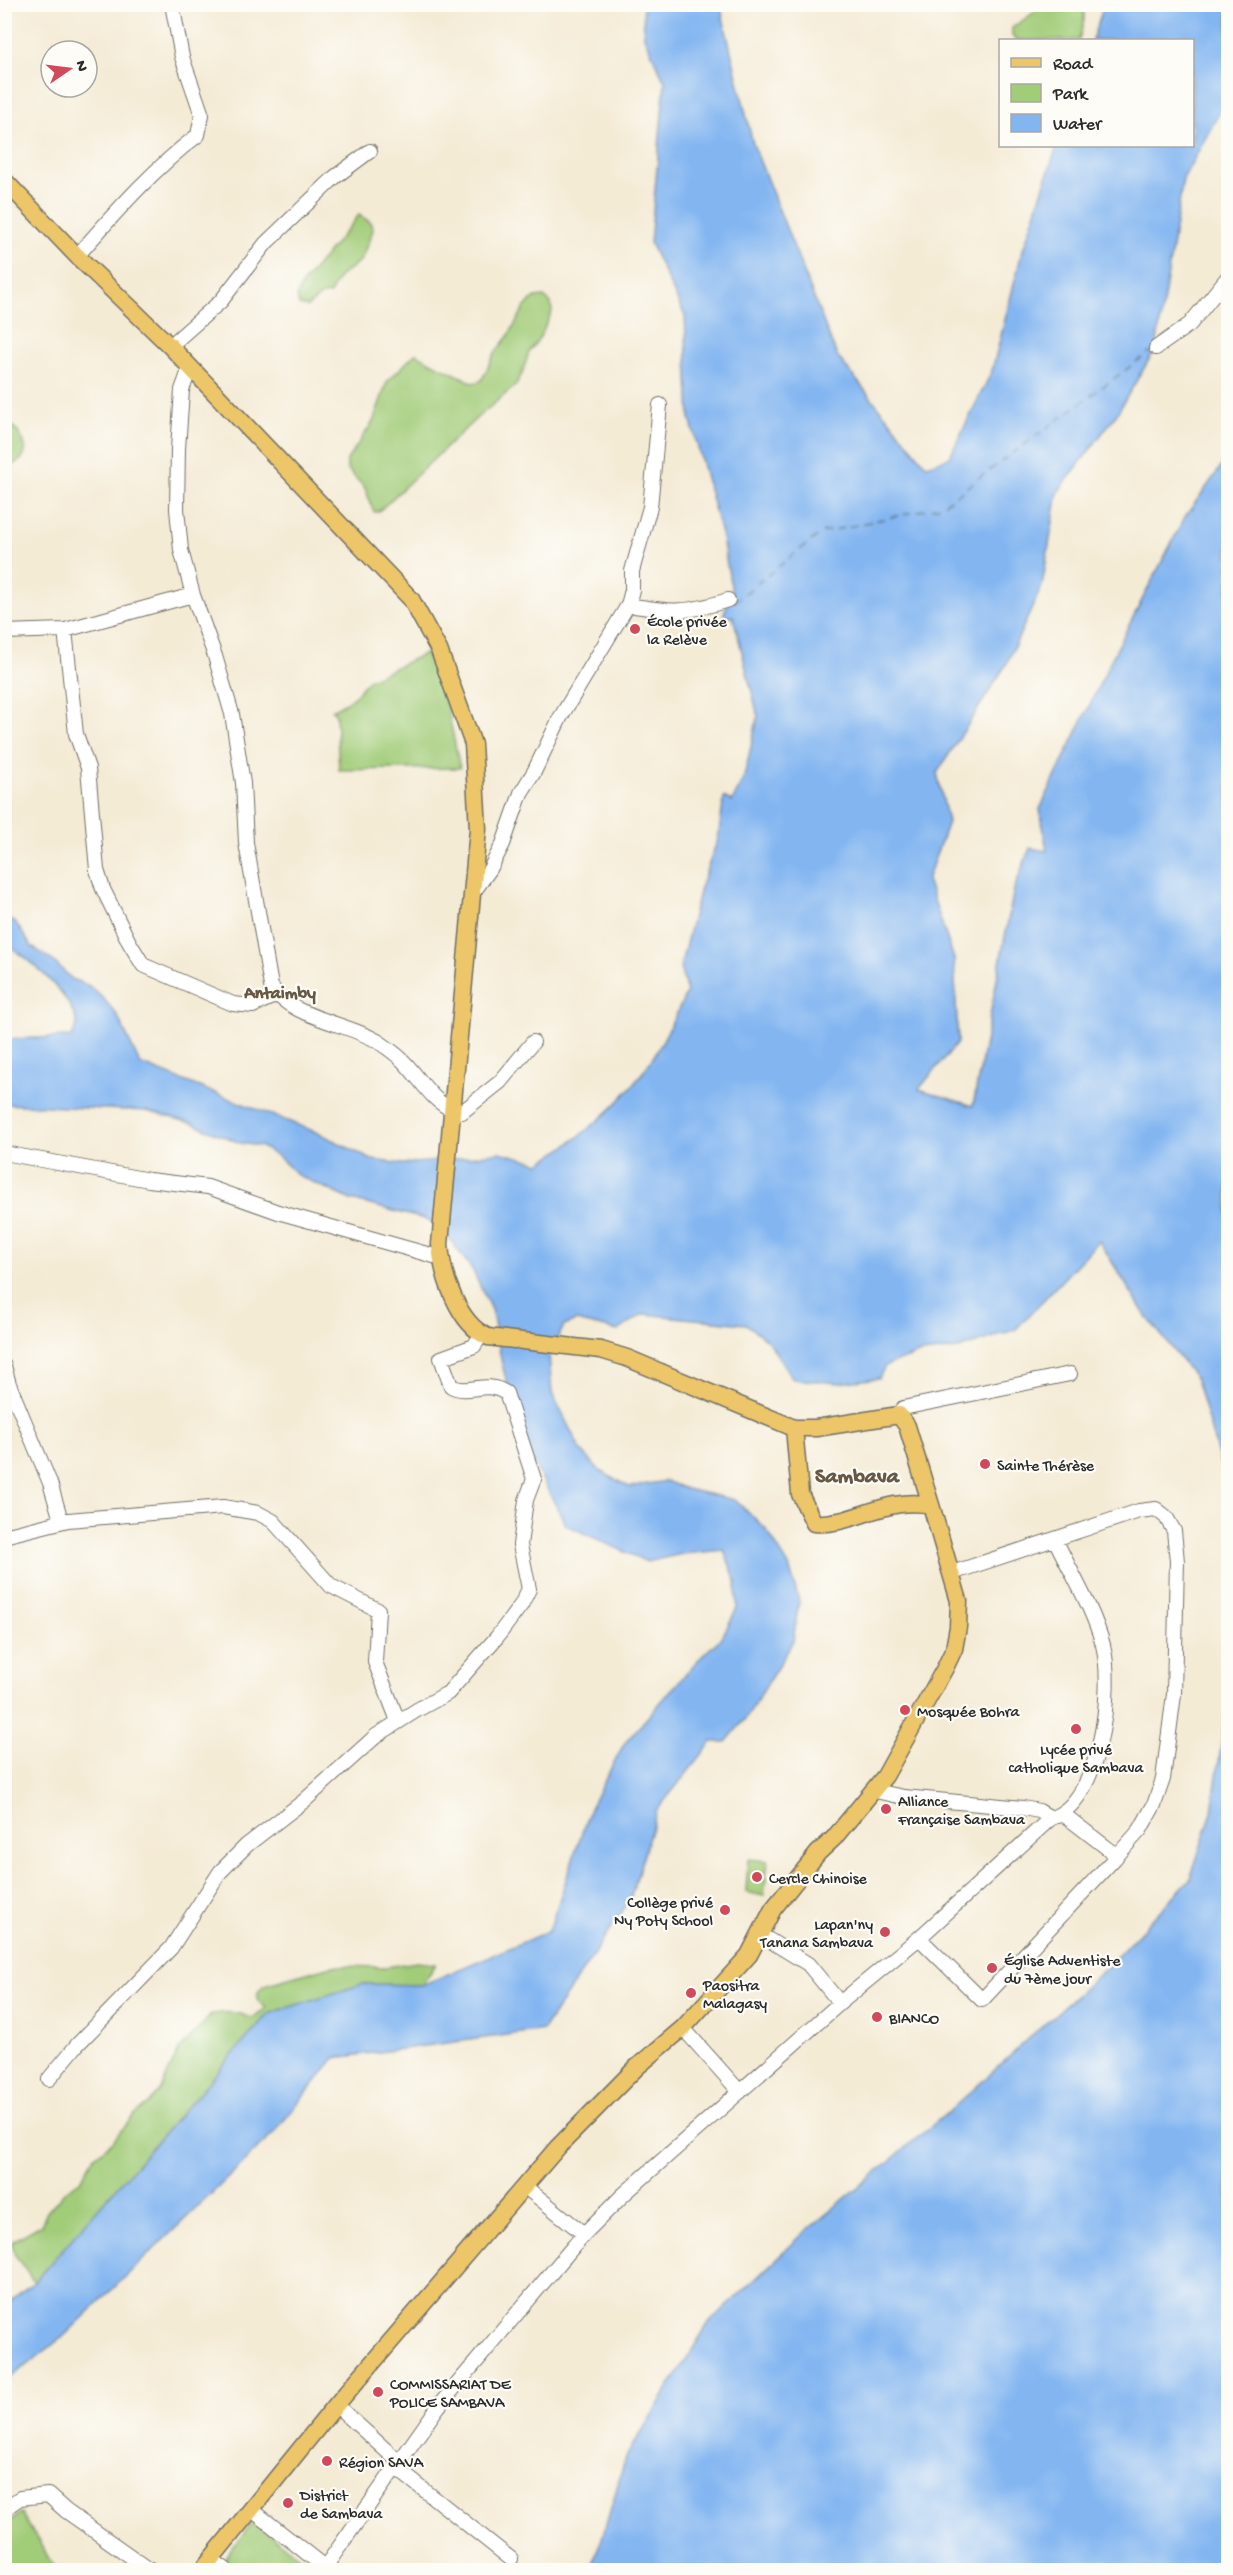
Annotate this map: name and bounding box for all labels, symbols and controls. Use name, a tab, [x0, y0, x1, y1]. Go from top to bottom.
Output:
north arrow	[39, 39, 99, 99]
legend	[999, 39, 1194, 147]
text: Road	[1053, 55, 1094, 76]
text: N	[70, 59, 91, 74]
text: Park	[1052, 85, 1089, 106]
text: Water	[1053, 115, 1103, 136]
place label: École privée la Relève	[647, 614, 728, 651]
marker: École privée la Relève	[628, 622, 642, 636]
district label: Antaimby	[243, 984, 316, 1005]
marker: Sainte Thérèse	[978, 1457, 992, 1471]
place label: Sainte Thérèse	[997, 1458, 1095, 1477]
district label: Sambava	[815, 1465, 901, 1491]
marker: Mosquée Bohra	[898, 1703, 912, 1717]
place label: Mosquée Bohra	[917, 1704, 1020, 1723]
marker: Lycée privé catholique Sambava	[1069, 1722, 1083, 1736]
place label: Lycée privé catholique Sambava	[1009, 1742, 1145, 1779]
place label: Alliance Française Sambava	[897, 1794, 1026, 1831]
marker: Alliance Française Sambava	[879, 1802, 893, 1816]
marker: Cercle Chinoise	[750, 1870, 764, 1884]
place label: Cercle Chinoise	[769, 1871, 868, 1890]
place label: Collège privé Ny Poty School	[614, 1895, 714, 1932]
marker: Collège privé Ny Poty School	[718, 1903, 732, 1917]
place label: Lapan'ny Tanana Sambava	[759, 1917, 874, 1954]
marker: Lapan'ny Tanana Sambava	[878, 1925, 892, 1939]
place label: Église Adventiste du 7ème jour	[1004, 1953, 1121, 1990]
marker: Église Adventiste du 7ème jour	[985, 1961, 999, 1975]
place label: Paositra Malagasy	[702, 1978, 767, 2015]
marker: Paositra Malagasy	[684, 1986, 698, 2000]
marker: BIANCO	[870, 2010, 884, 2024]
place label: BIANCO	[888, 2011, 940, 2030]
place label: COMMISSARIAT DE POLICE SAMBAVA	[389, 2377, 512, 2414]
marker: COMMISSARIAT DE POLICE SAMBAVA	[371, 2385, 385, 2399]
marker: Région SAVA	[320, 2454, 334, 2468]
place label: Région SAVA	[339, 2455, 425, 2474]
place label: District de Sambava	[299, 2488, 383, 2525]
marker: District de Sambava	[281, 2496, 295, 2510]

